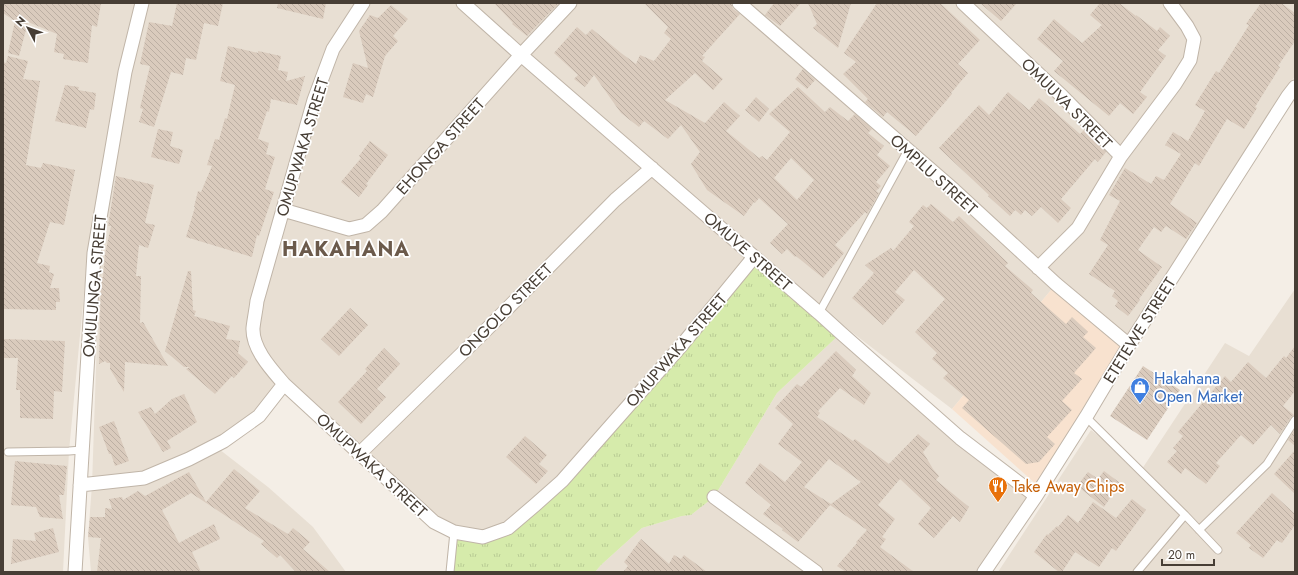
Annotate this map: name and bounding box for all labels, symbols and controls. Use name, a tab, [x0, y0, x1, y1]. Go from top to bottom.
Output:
north arrow	[8, 8, 48, 48]
text: N	[12, 13, 29, 30]
street label: OMUUVA STREET	[1016, 53, 1118, 154]
street label: OMUPWAKA STREET	[270, 74, 335, 219]
street label: EHONGA STREET	[391, 93, 490, 200]
street label: OMPILU STREET	[885, 129, 983, 220]
street label: OMUVE STREET	[699, 207, 797, 297]
street label: OMULUNGA STREET	[77, 213, 112, 358]
district label: HAKAHANA	[282, 235, 410, 264]
street label: ONGOLO STREET	[453, 258, 558, 362]
street label: ETETEWE STREET	[1098, 272, 1182, 388]
street label: OMUPWAKA STREET	[621, 288, 733, 412]
place label: Hakahana Open Market	[1154, 367, 1242, 408]
shop icon: Hakahana Open Market	[1129, 376, 1151, 404]
street label: OMUPWAKA STREET	[311, 408, 432, 523]
restaurant icon: Take Away Chips	[987, 475, 1009, 503]
place label: Take Away Chips	[1012, 475, 1125, 498]
scale bar	[1162, 541, 1214, 567]
text: 20 m	[1168, 546, 1195, 564]

